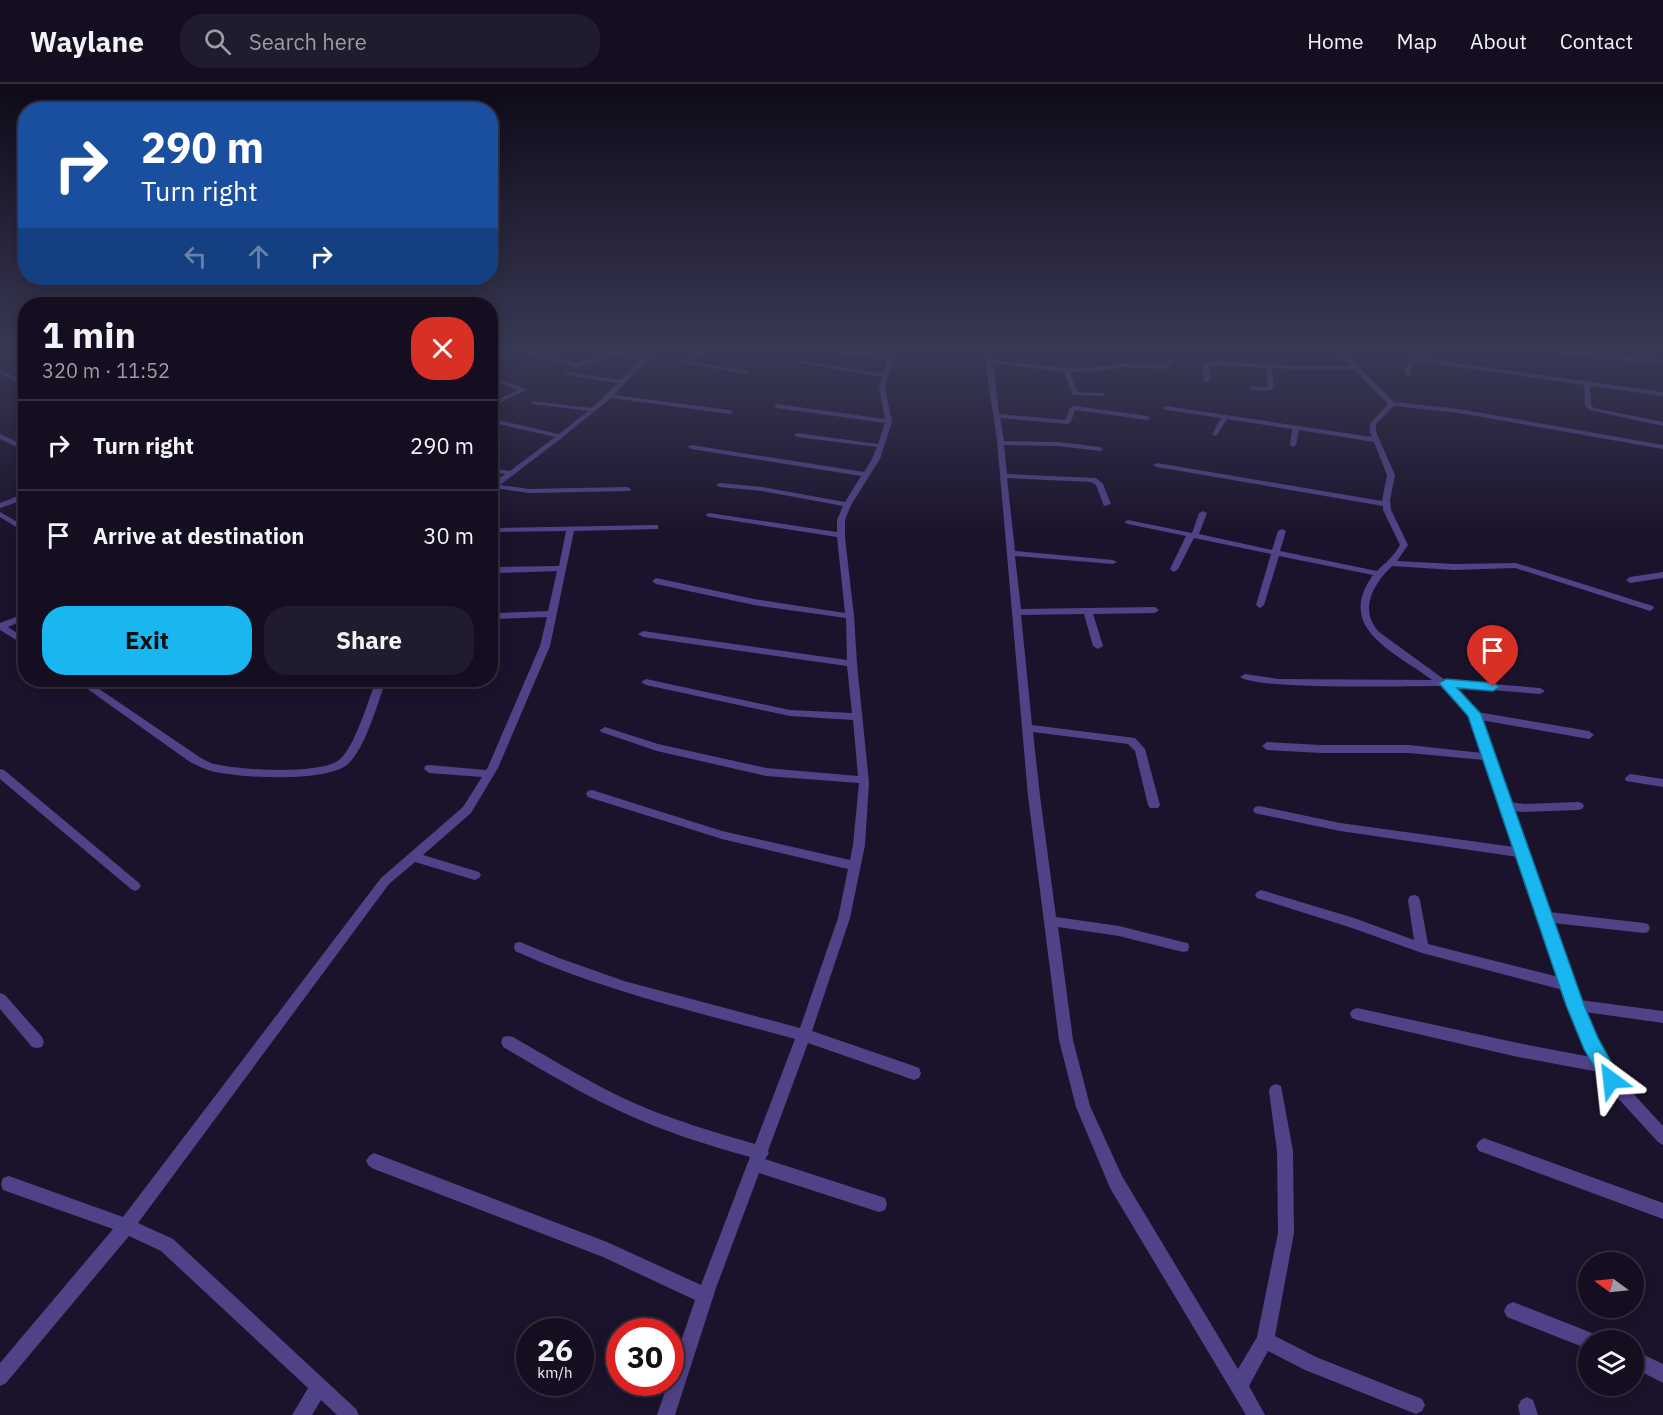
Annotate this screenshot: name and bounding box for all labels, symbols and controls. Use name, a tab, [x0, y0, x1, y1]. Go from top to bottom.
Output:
search box	[180, 14, 600, 68]
text: Waylane	[30, 23, 144, 60]
icon: search	[201, 25, 234, 58]
text: Search here	[249, 27, 367, 56]
text: Home	[1307, 27, 1364, 55]
text: Map	[1397, 27, 1437, 55]
text: About	[1470, 27, 1527, 55]
text: Contact	[1560, 27, 1633, 55]
text: 290 m	[141, 120, 264, 175]
icon: right	[42, 126, 120, 204]
text: Turn right	[141, 173, 258, 208]
icon: left	[179, 240, 212, 273]
icon: ahead	[242, 240, 275, 273]
icon: right	[305, 240, 338, 273]
text: 1 min	[42, 311, 136, 358]
button: close	[411, 317, 474, 380]
text: 320 m · 11:52	[42, 357, 170, 384]
icon: right	[42, 429, 75, 462]
text: Turn right	[93, 431, 194, 460]
text: 290 m	[410, 431, 474, 460]
icon: arrive	[42, 519, 75, 552]
text: Arrive at destination	[93, 521, 304, 550]
text: 30 m	[423, 521, 474, 550]
button: Exit	[42, 606, 252, 675]
button: Share	[264, 606, 474, 675]
pin	[1467, 625, 1518, 687]
icon: arrive	[1476, 634, 1509, 667]
position arrow	[1579, 1048, 1643, 1112]
north arrow	[1578, 1252, 1644, 1318]
map controls	[1578, 1252, 1644, 1396]
speed limit sign: 30	[606, 1318, 684, 1396]
text: 26	[537, 1330, 573, 1369]
button: layers	[1578, 1330, 1644, 1396]
text: km/h	[537, 1363, 573, 1382]

